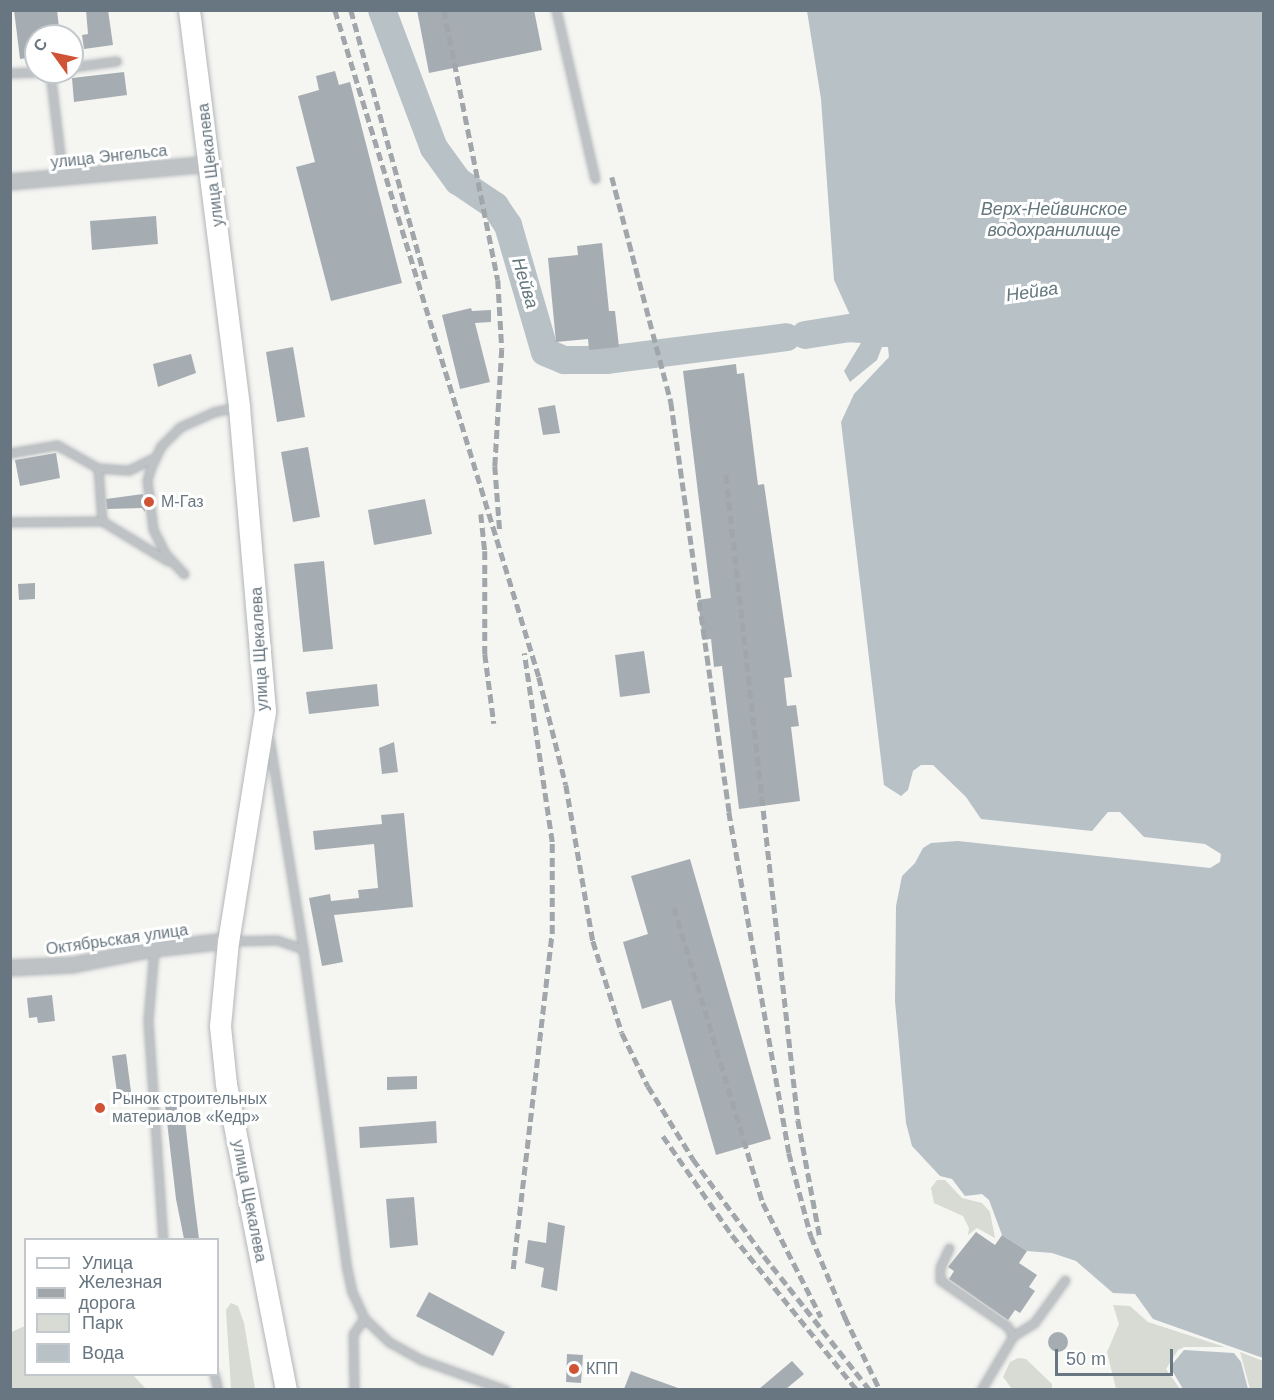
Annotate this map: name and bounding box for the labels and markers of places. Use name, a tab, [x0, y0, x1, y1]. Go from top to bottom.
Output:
place label: М-Газ	[161, 492, 203, 512]
marker: М-Газ	[142, 495, 156, 509]
place label: Рынок строительных материалов «Кедр»	[112, 1089, 267, 1127]
marker: Рынок строительных материалов «Кедр»	[93, 1101, 107, 1115]
place label: КПП	[586, 1359, 618, 1379]
marker: КПП	[567, 1362, 581, 1376]

